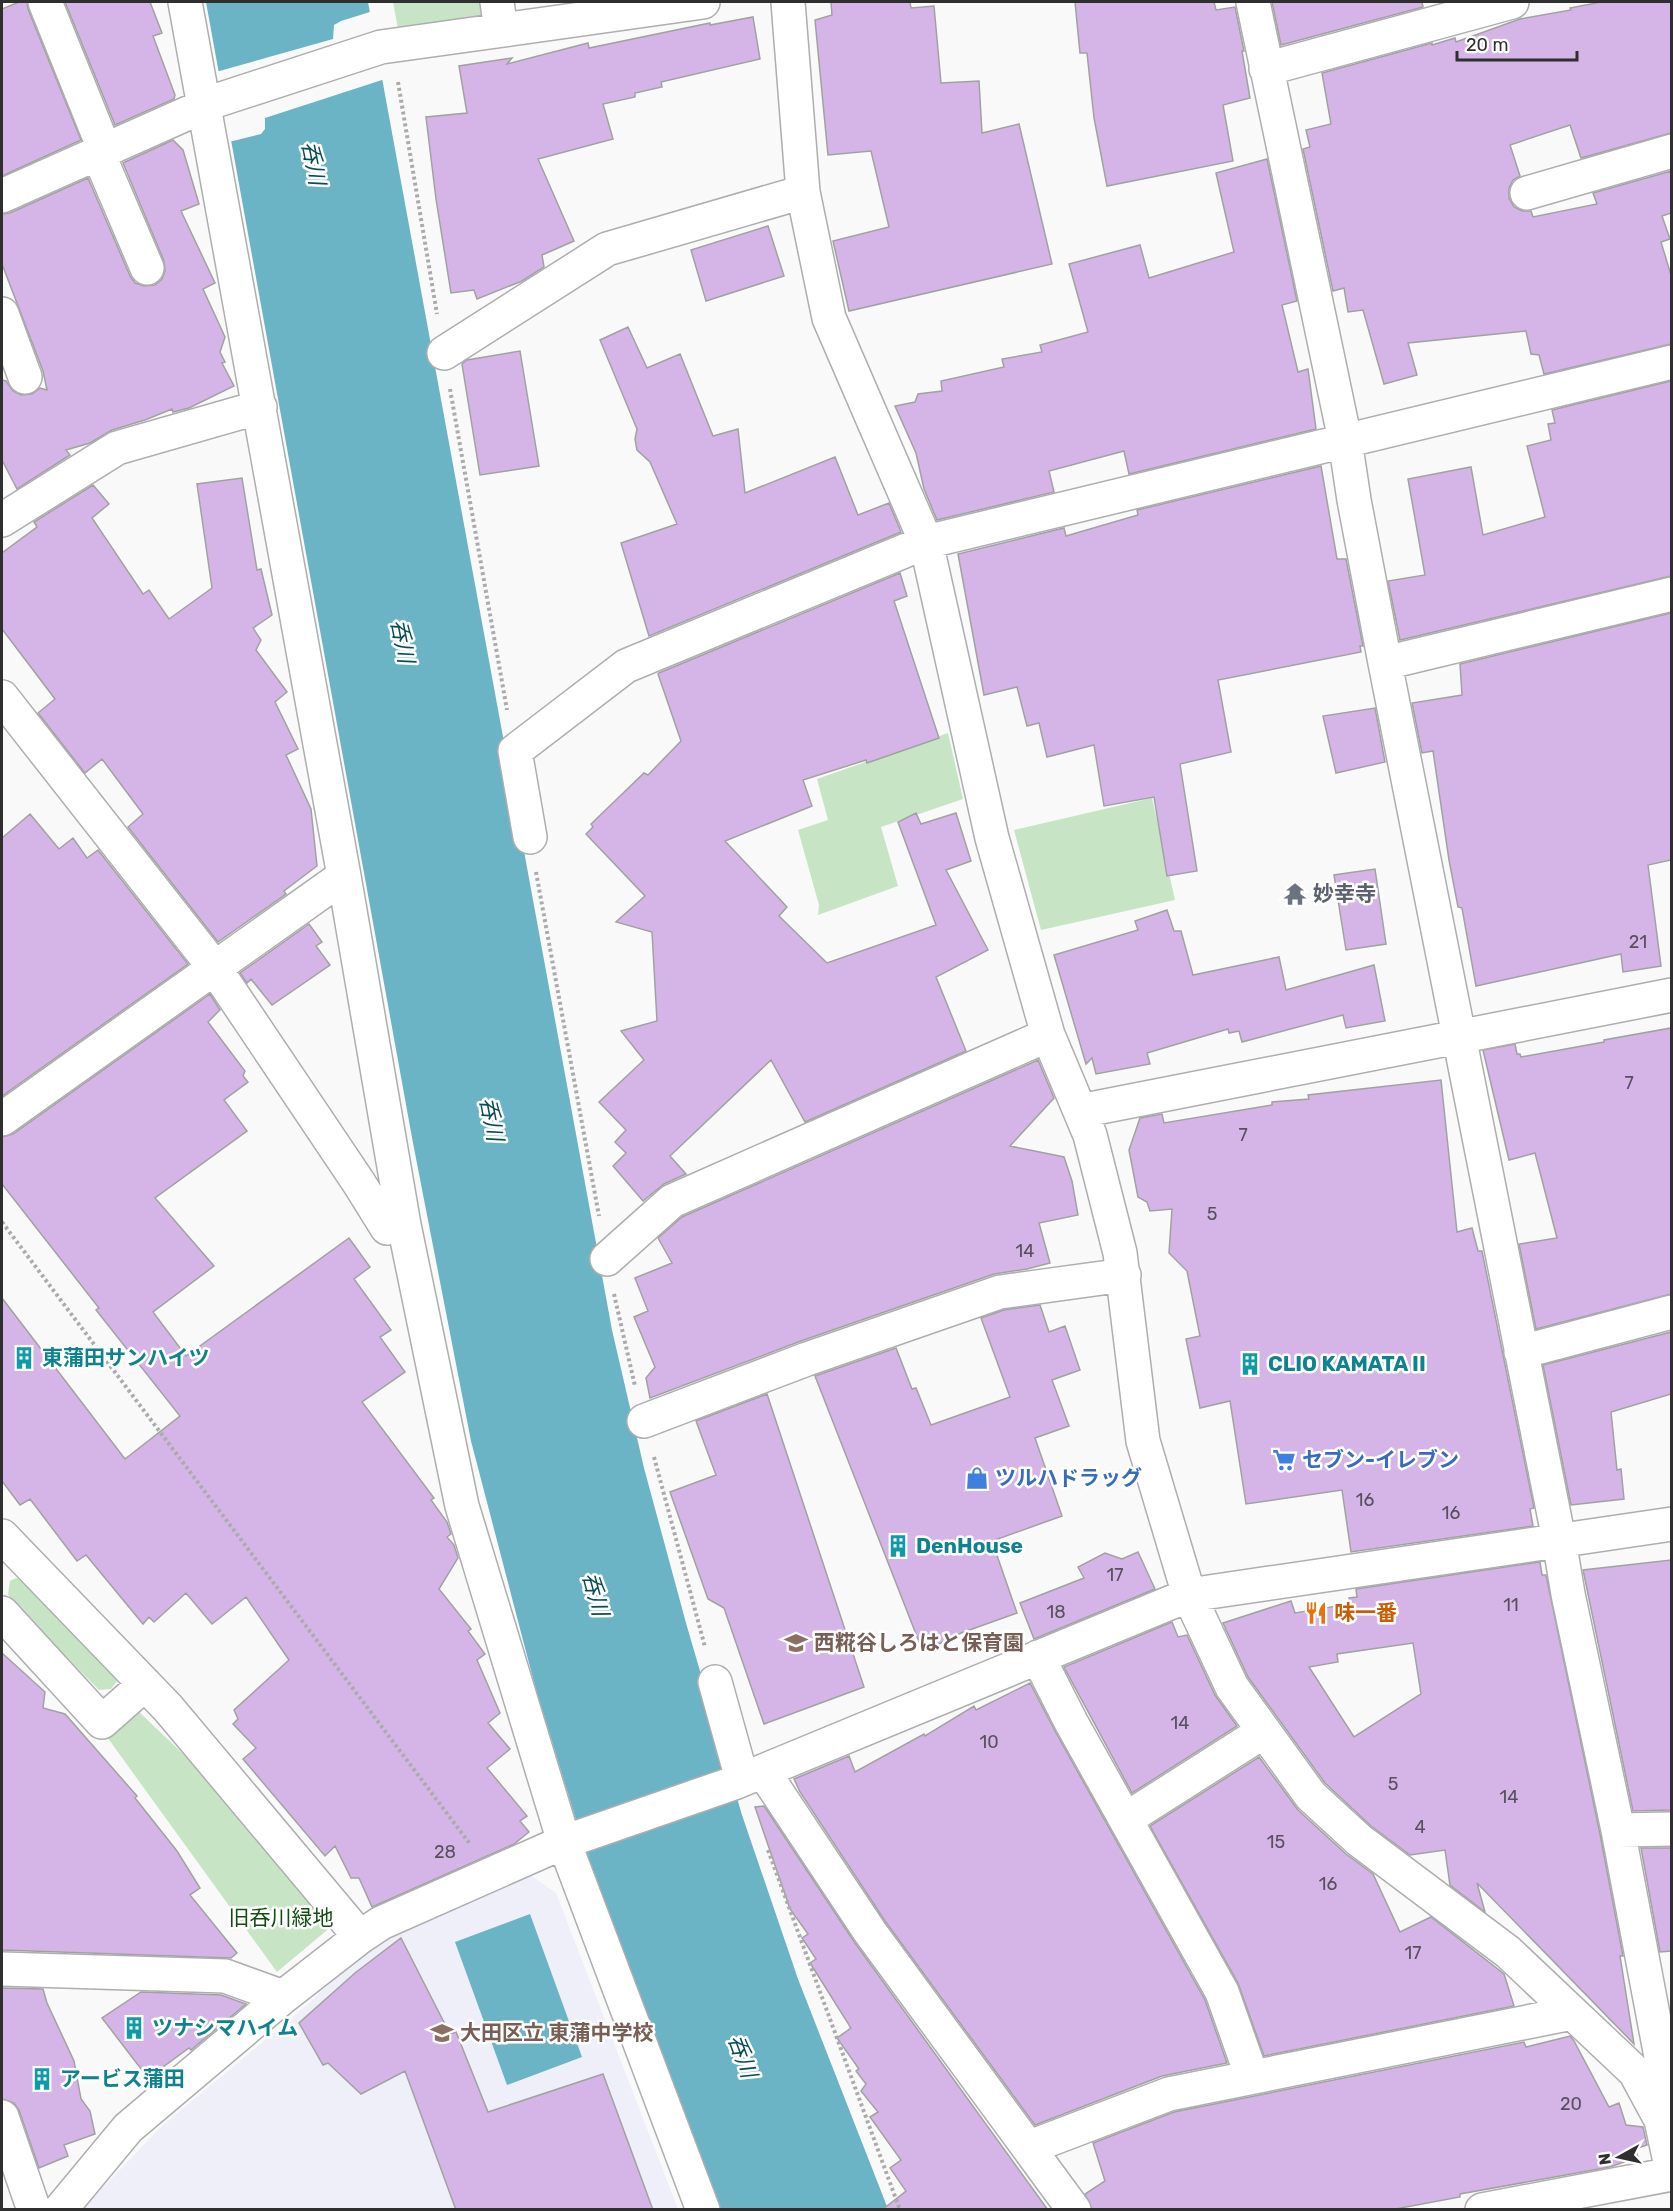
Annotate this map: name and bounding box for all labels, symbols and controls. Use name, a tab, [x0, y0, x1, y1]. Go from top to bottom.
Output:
scale bar	[1457, 24, 1577, 62]
text: 20 m	[1466, 34, 1508, 56]
water label: 呑川	[296, 139, 331, 189]
water label: 呑川	[385, 617, 420, 667]
temple icon: 妙幸寺	[1282, 881, 1308, 907]
place label: 妙幸寺	[1313, 881, 1376, 906]
house number: 21	[1629, 931, 1647, 953]
house number: 7	[1624, 1072, 1634, 1094]
water label: 呑川	[474, 1095, 509, 1145]
house number: 7	[1238, 1124, 1248, 1146]
house number: 5	[1207, 1203, 1217, 1225]
house number: 14	[1016, 1240, 1034, 1262]
building icon: 東蒲田サンハイツ	[11, 1345, 37, 1371]
place label: 東蒲田サンハイツ	[42, 1345, 210, 1370]
building icon: CLIO KAMATA II	[1237, 1351, 1263, 1377]
place label: CLIO KAMATA II	[1268, 1351, 1426, 1376]
supermarket icon: セブン-イレブン	[1271, 1447, 1297, 1473]
place label: セブン-イレブン	[1302, 1447, 1459, 1472]
shop icon: ツルハドラッグ	[964, 1465, 990, 1491]
place label: ツルハドラッグ	[995, 1465, 1142, 1490]
house number: 16	[1356, 1489, 1374, 1511]
house number: 16	[1442, 1502, 1460, 1524]
building icon: DenHouse	[885, 1533, 911, 1559]
place label: DenHouse	[916, 1533, 1023, 1558]
house number: 17	[1107, 1564, 1123, 1586]
water label: 呑川	[577, 1569, 615, 1621]
house number: 11	[1503, 1594, 1519, 1616]
restaurant icon: 味一番	[1303, 1600, 1329, 1626]
place label: 味一番	[1334, 1600, 1397, 1625]
house number: 18	[1046, 1601, 1066, 1623]
school or university icon: 西糀谷しろはと保育園	[783, 1630, 809, 1656]
place label: 西糀谷しろはと保育園	[814, 1630, 1024, 1655]
house number: 14	[1171, 1712, 1189, 1734]
house number: 10	[979, 1731, 999, 1753]
house number: 5	[1388, 1773, 1398, 1795]
house number: 14	[1500, 1786, 1518, 1808]
house number: 4	[1414, 1816, 1426, 1838]
house number: 15	[1267, 1831, 1285, 1853]
house number: 28	[434, 1841, 456, 1863]
house number: 16	[1319, 1873, 1337, 1895]
park label: 旧呑川緑地	[229, 1905, 334, 1930]
house number: 17	[1405, 1942, 1421, 1964]
building icon: ツナシマハイム	[121, 2015, 147, 2041]
place label: ツナシマハイム	[152, 2015, 298, 2040]
school or university icon: 大田区立 東蒲中学校	[429, 2020, 455, 2046]
place label: 大田区立 東蒲中学校	[460, 2020, 653, 2045]
water label: 呑川	[722, 2031, 763, 2083]
building icon: アービス蒲田	[29, 2066, 55, 2092]
place label: アービス蒲田	[60, 2066, 185, 2091]
house number: 20	[1560, 2093, 1582, 2115]
north arrow	[1589, 2127, 1649, 2187]
text: N	[1594, 2152, 1615, 2166]

